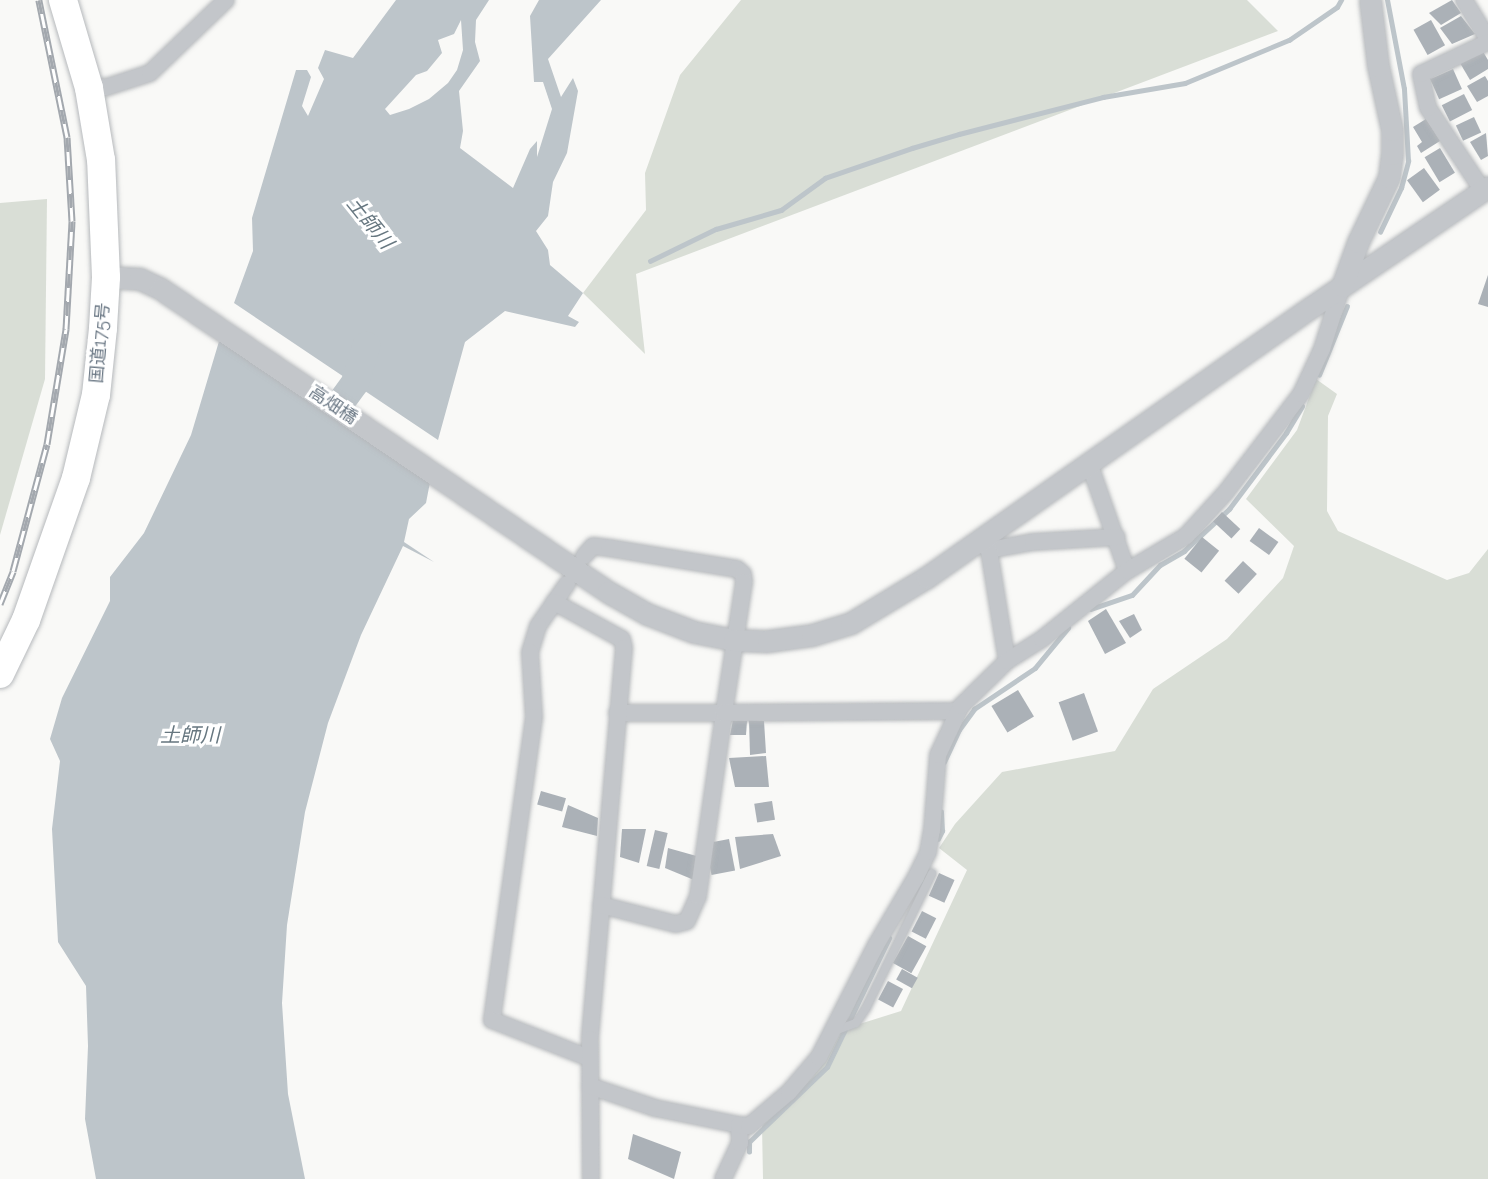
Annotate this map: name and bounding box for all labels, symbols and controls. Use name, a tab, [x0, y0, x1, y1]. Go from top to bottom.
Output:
water label: 土師川	[342, 192, 398, 254]
street label: 国道175号	[86, 302, 114, 384]
street label: 高畑橋	[305, 381, 361, 429]
water label: 土師川	[160, 723, 220, 747]

